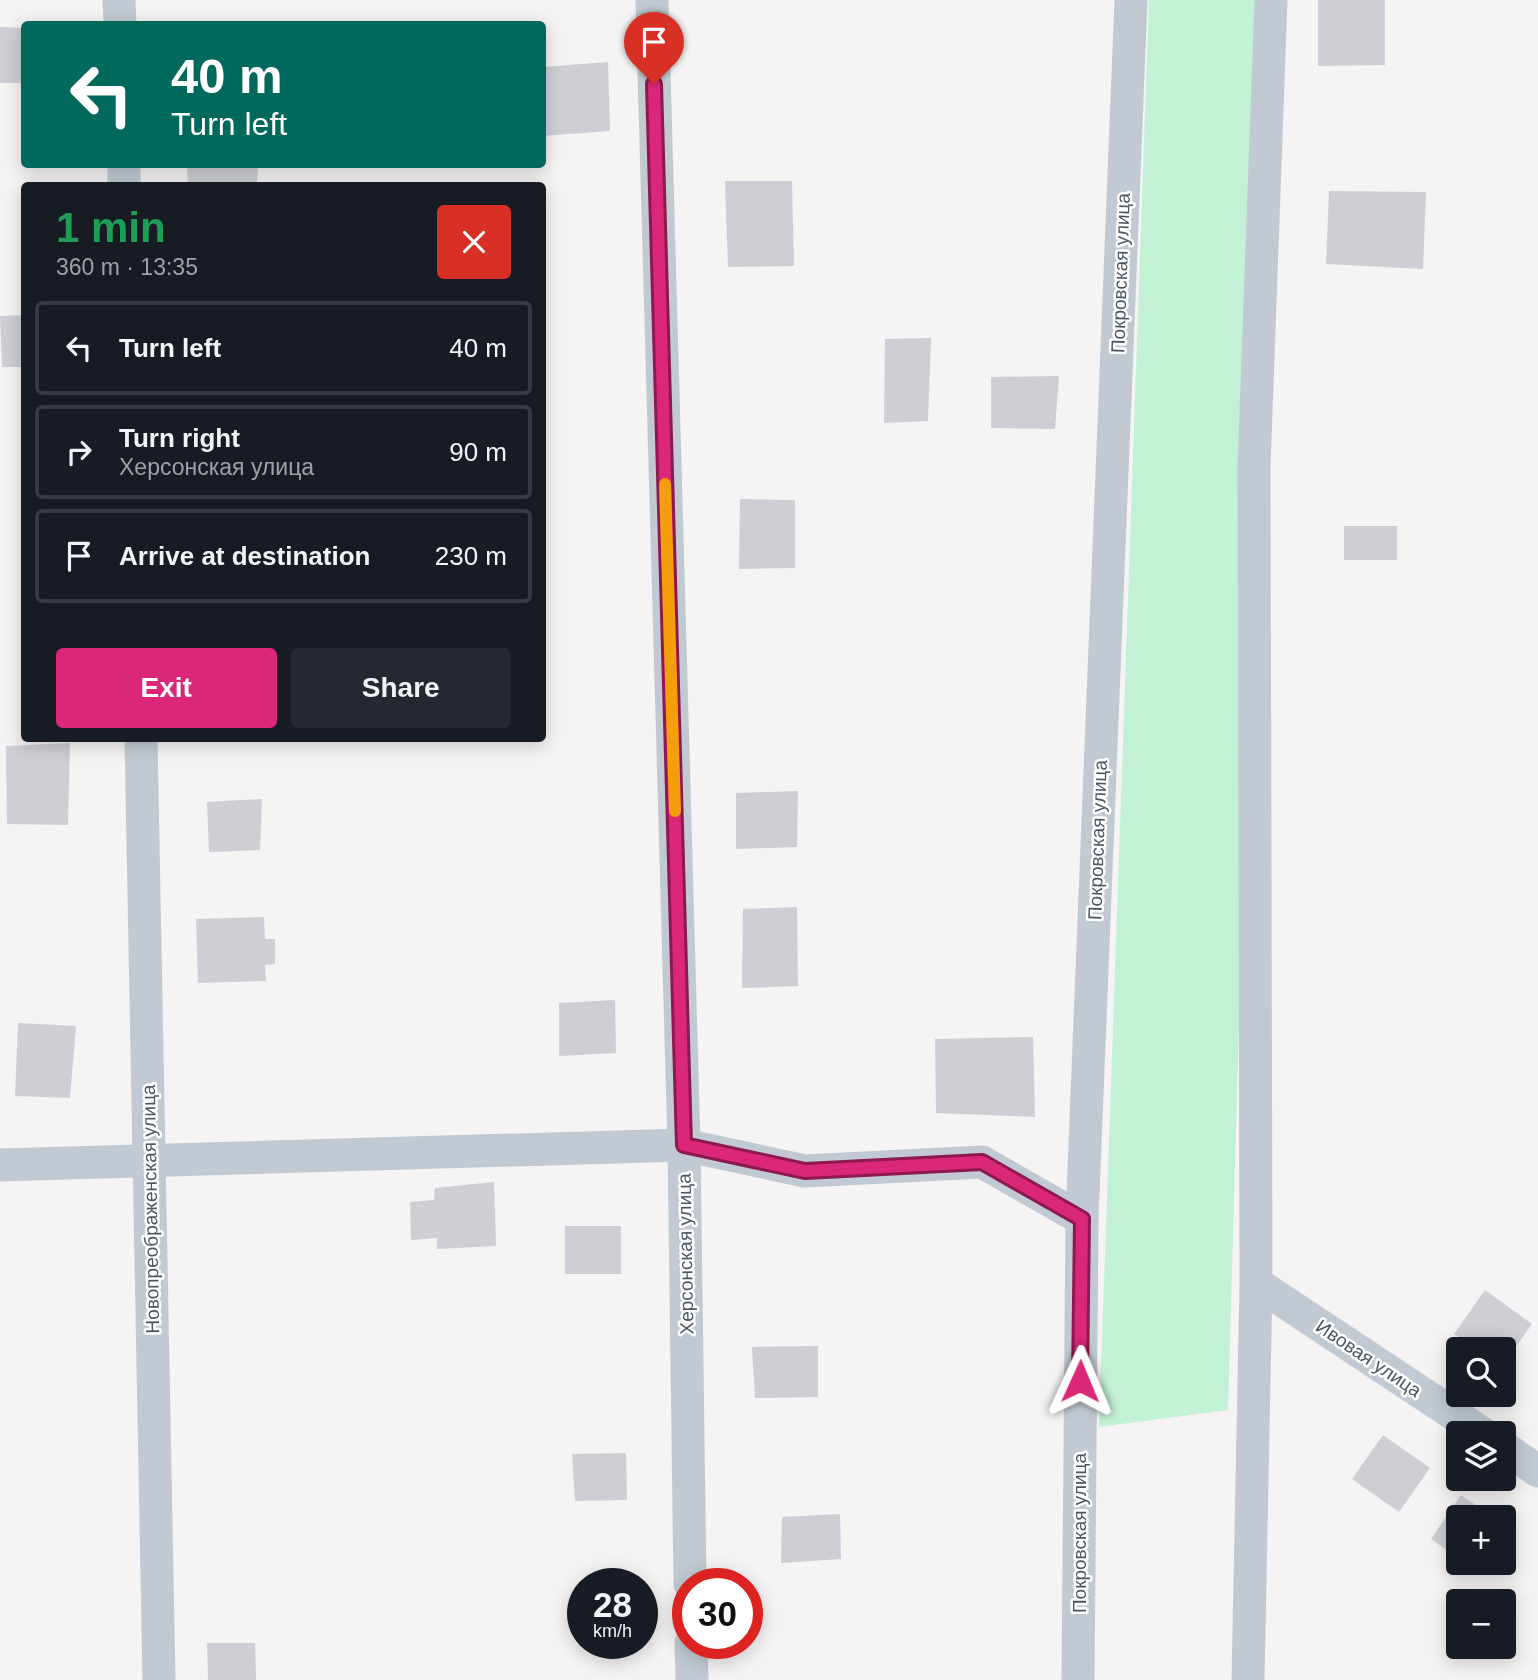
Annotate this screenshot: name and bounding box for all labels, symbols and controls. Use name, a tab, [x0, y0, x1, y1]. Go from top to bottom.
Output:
pin	[624, 12.0, 684, 84]
icon: arrive	[635, 23, 673, 61]
icon: left	[56, 49, 147, 140]
text: 40 m	[171, 49, 283, 103]
text: Turn left	[171, 106, 287, 142]
street label: Покровская улица	[1107, 192, 1134, 353]
text: 1 min	[56, 204, 166, 251]
button: close	[437, 205, 511, 279]
text: 360 m · 13:35	[56, 254, 198, 280]
icon: left	[60, 329, 98, 367]
text: Turn left	[119, 333, 221, 363]
text: 40 m	[449, 333, 507, 363]
text: Turn right	[119, 423, 240, 453]
icon: right	[60, 433, 98, 471]
text: 90 m	[449, 437, 507, 467]
text: Херсонская улица	[119, 454, 314, 480]
icon: arrive	[60, 537, 98, 575]
text: Arrive at destination	[119, 541, 370, 571]
text: 230 m	[435, 541, 507, 571]
button: Exit	[56, 648, 277, 728]
button: Share	[291, 648, 511, 728]
street label: Покровская улица	[1084, 759, 1111, 920]
street label: Новопреображенская улица	[138, 1084, 163, 1334]
street label: Херсонская улица	[674, 1173, 697, 1335]
street label: Ивовая улица	[1312, 1315, 1426, 1402]
map controls	[1446, 1337, 1516, 1659]
button: search	[1446, 1337, 1516, 1407]
position arrow	[1043, 1344, 1117, 1418]
button: layers	[1446, 1421, 1516, 1491]
street label: Покровская улица	[1069, 1452, 1090, 1613]
button: +	[1446, 1505, 1516, 1575]
speed limit sign: 30	[672, 1568, 763, 1659]
text: 28	[593, 1585, 632, 1624]
button: −	[1446, 1589, 1516, 1659]
text: km/h	[593, 1621, 632, 1641]

